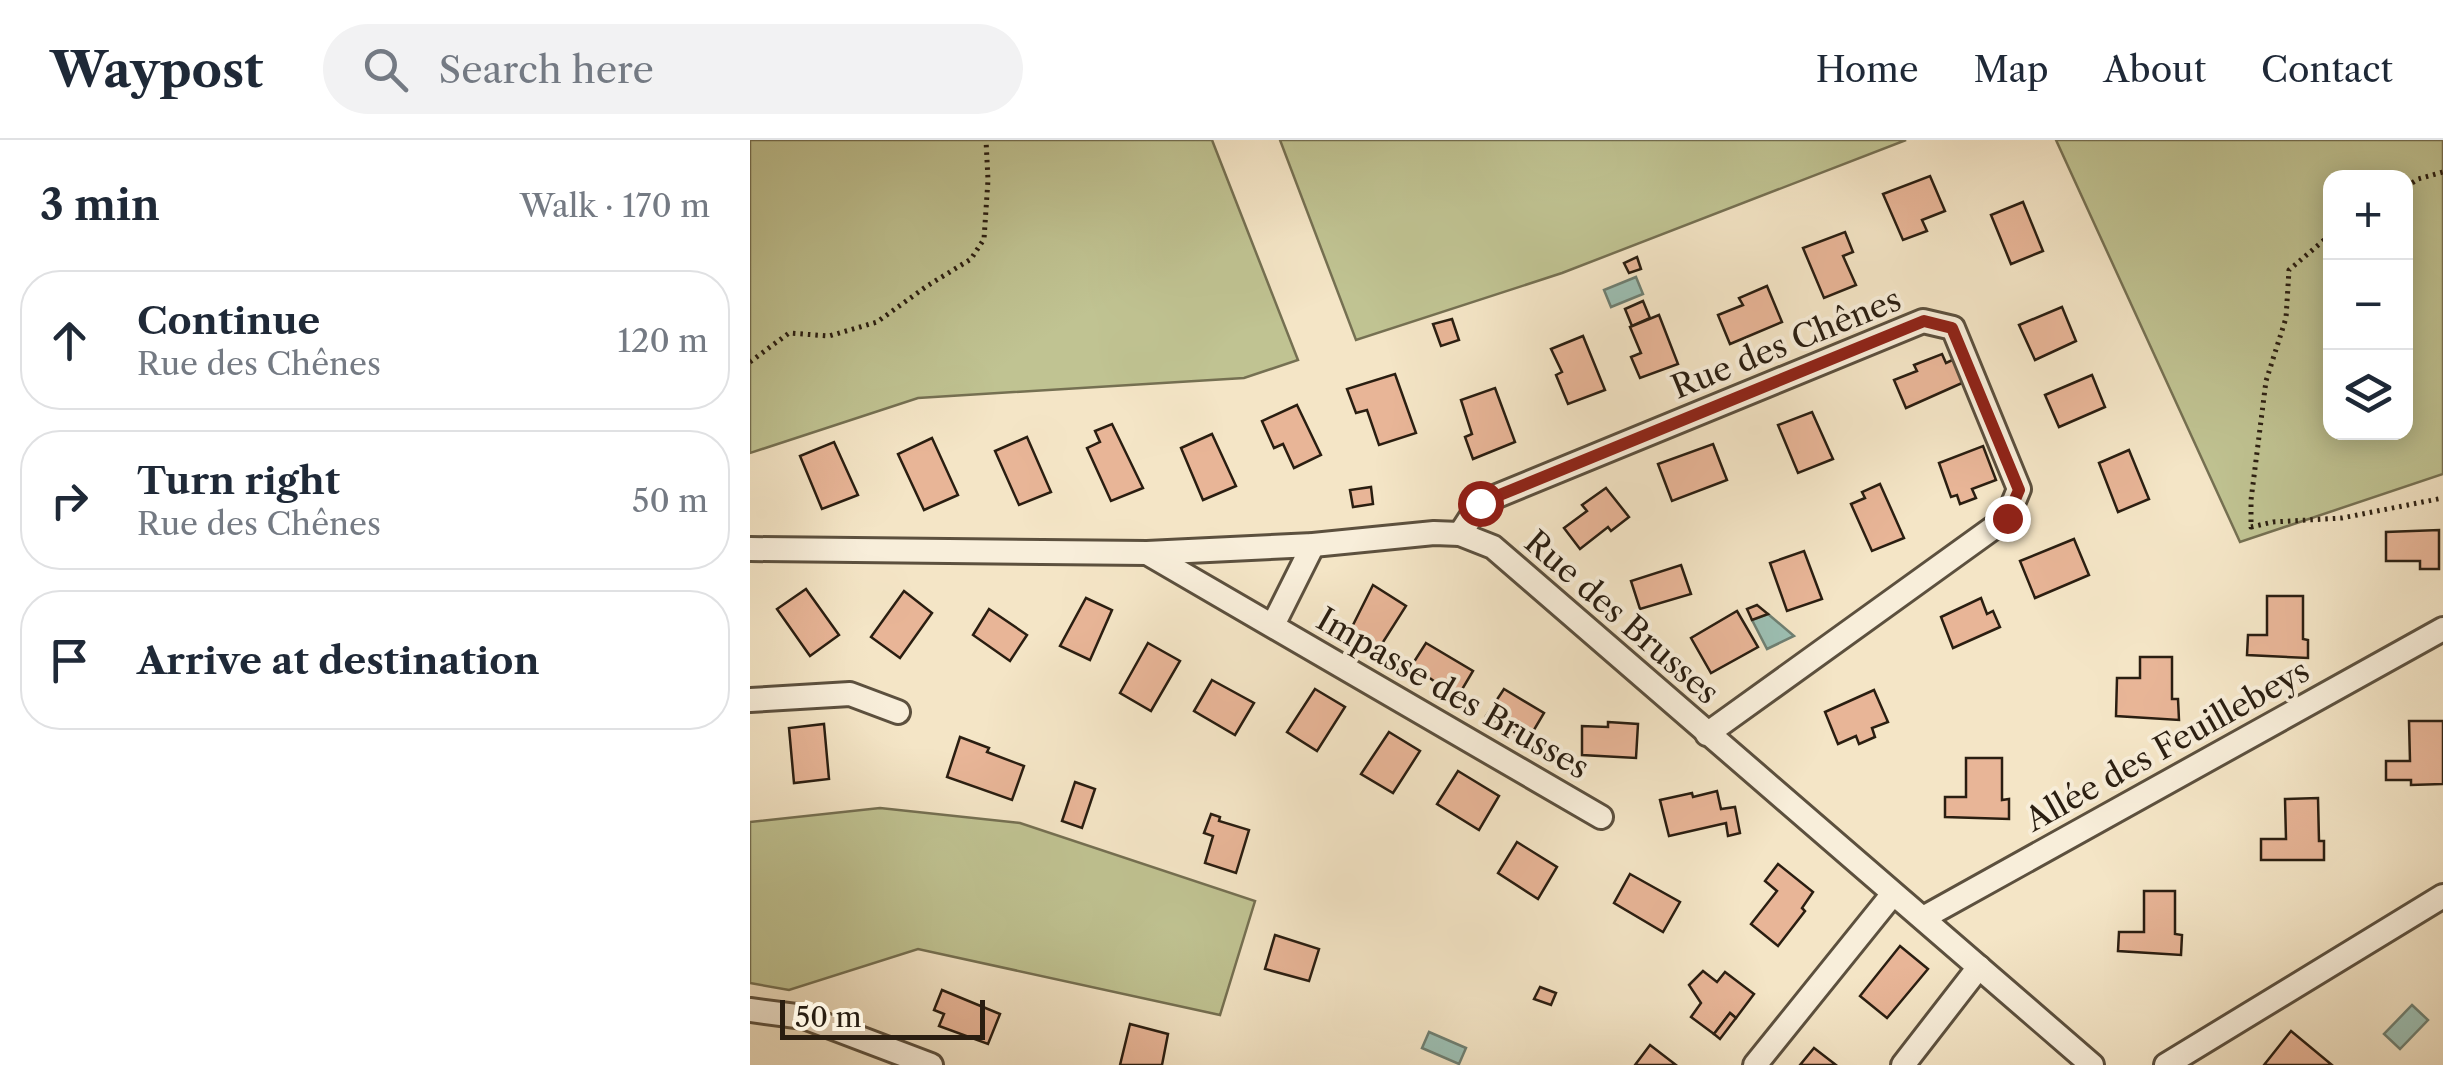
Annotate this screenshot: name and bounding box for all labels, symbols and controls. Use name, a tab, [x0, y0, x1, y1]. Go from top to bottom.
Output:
search box	[323, 24, 1023, 114]
text: Waypost	[50, 40, 263, 99]
icon: search	[358, 42, 413, 97]
text: Search here	[438, 46, 654, 93]
text: Home	[1816, 48, 1918, 91]
text: Map	[1973, 48, 2049, 91]
text: About	[2104, 48, 2206, 91]
text: Contact	[2261, 48, 2393, 91]
map controls	[2323, 170, 2413, 440]
button: +	[2323, 170, 2413, 260]
text: 3 min	[40, 179, 160, 231]
text: Walk · 170 m	[520, 186, 710, 225]
button: −	[2323, 260, 2413, 350]
street label: Rue des Chênes	[1666, 279, 1906, 407]
text: Continue	[137, 297, 320, 344]
icon: ahead	[42, 313, 97, 368]
text: 120 m	[618, 321, 708, 360]
text: Rue des Chênes	[137, 344, 381, 383]
button: layers	[2323, 350, 2413, 440]
text: Turn right	[137, 457, 340, 504]
icon: right	[42, 473, 97, 528]
text: 50 m	[632, 481, 708, 520]
route start	[1458, 481, 1504, 527]
route end	[1985, 496, 2031, 542]
text: Rue des Chênes	[137, 504, 381, 543]
street label: Rue des Brusses	[1517, 522, 1727, 712]
street label: Impasse des Brusses	[1310, 599, 1596, 787]
icon: arrive	[42, 633, 97, 688]
text: Arrive at destination	[137, 637, 540, 684]
street label: Allée des Feuillebeys	[2017, 651, 2316, 840]
scale bar	[780, 995, 985, 1040]
text: 50 m	[795, 1000, 862, 1034]

